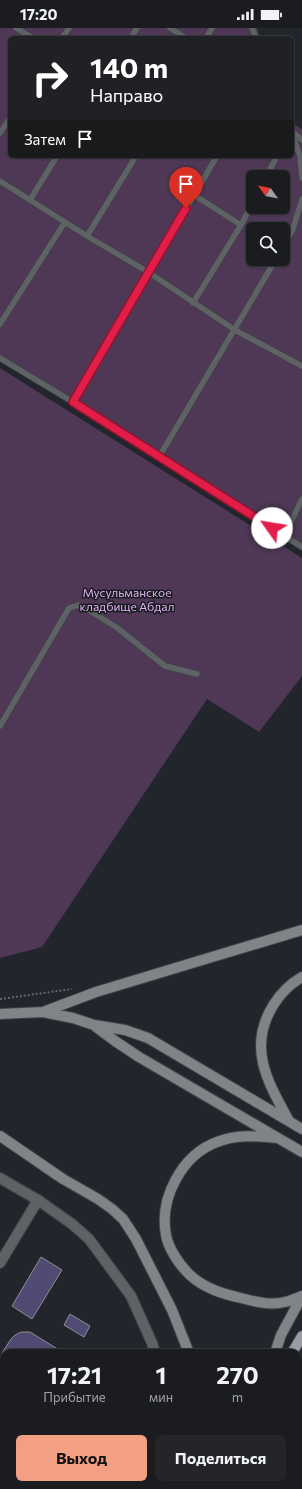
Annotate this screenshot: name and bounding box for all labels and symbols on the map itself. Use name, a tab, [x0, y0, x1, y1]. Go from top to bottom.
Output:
pin	[169, 167, 203, 208]
north arrow	[246, 170, 290, 214]
position arrow	[251, 507, 293, 549]
park label: Мусульманское кладбище Абдал	[80, 585, 174, 613]

